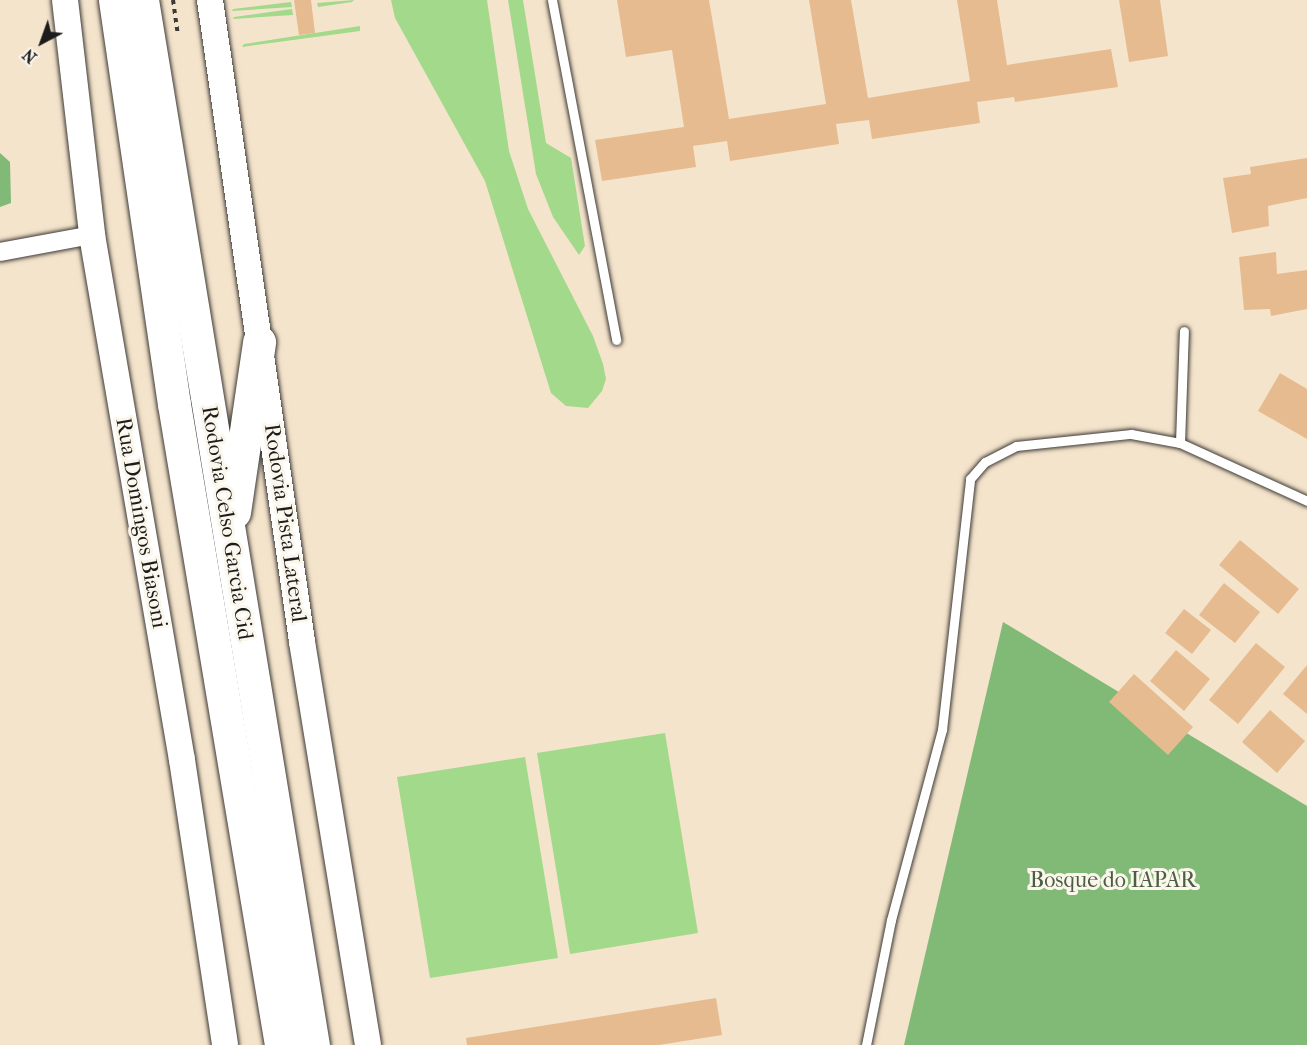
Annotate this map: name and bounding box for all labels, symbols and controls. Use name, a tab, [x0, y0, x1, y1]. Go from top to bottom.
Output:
north arrow	[12, 12, 72, 72]
text: N	[19, 45, 41, 67]
street label: Rodovia Celso Garcia Cid	[195, 404, 259, 642]
street label: Rua Domingos Biasoni	[109, 416, 173, 630]
street label: Rodovia Pista Lateral	[258, 422, 312, 624]
park label: Bosque do IAPAR	[1030, 868, 1196, 894]

